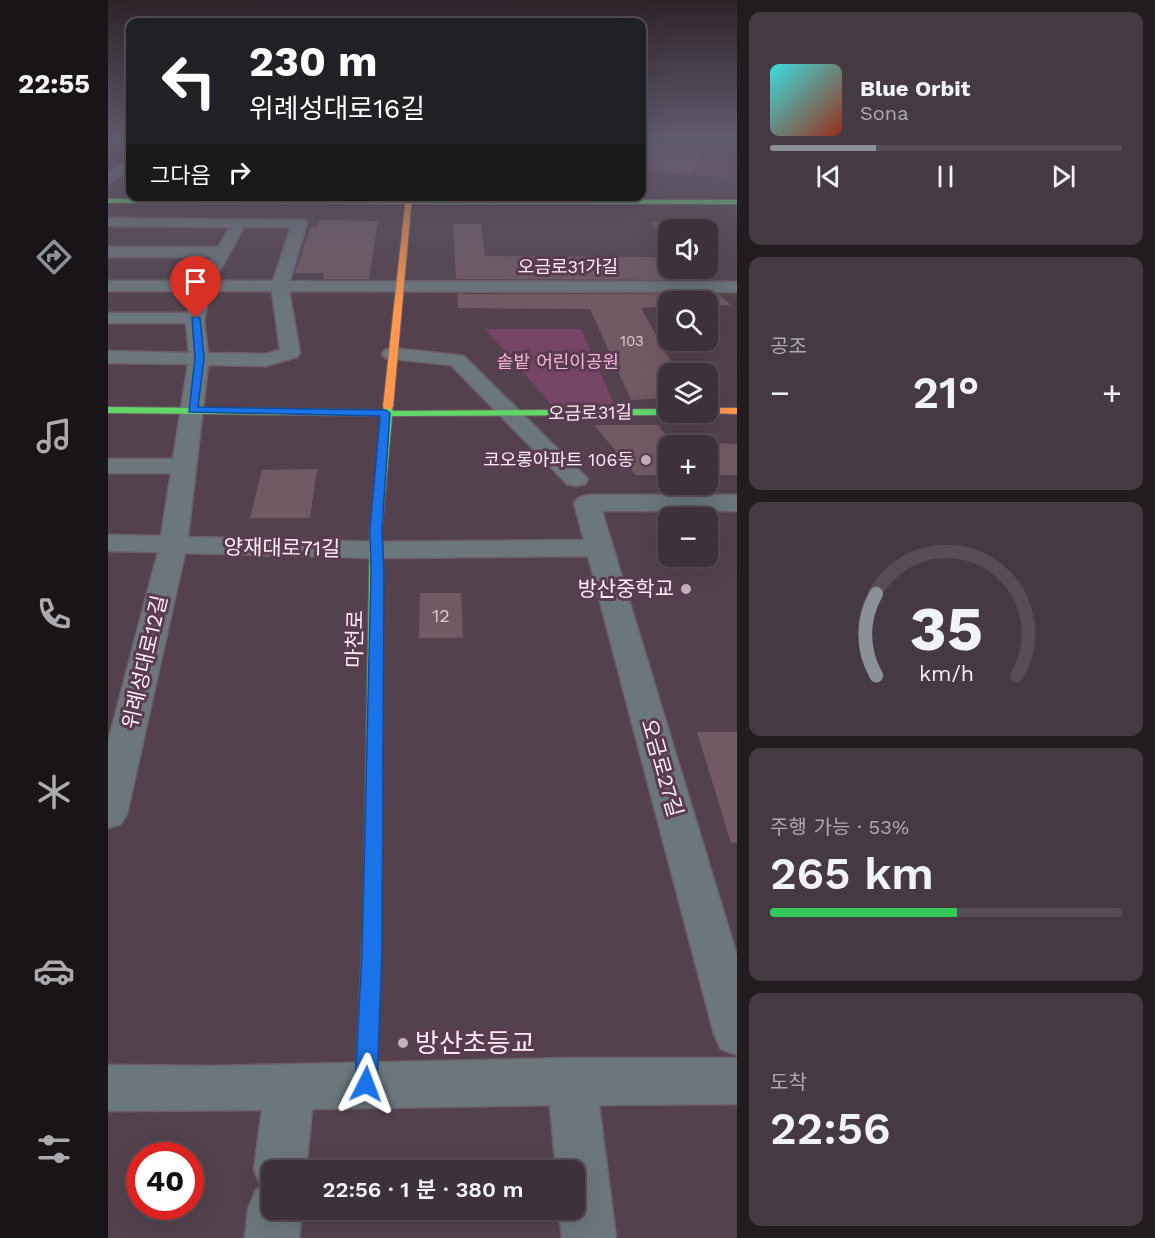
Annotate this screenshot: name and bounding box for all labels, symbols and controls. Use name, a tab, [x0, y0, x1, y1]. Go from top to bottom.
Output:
text: 230 m	[249, 37, 378, 86]
icon: left	[150, 42, 228, 120]
text: 22:55	[18, 68, 90, 100]
text: Blue Orbit	[860, 76, 970, 101]
text: 위례성대로16길	[249, 93, 425, 125]
text: Sona	[860, 101, 909, 125]
icon: right	[223, 156, 256, 189]
icon: previous	[812, 160, 845, 193]
icon: pause	[929, 160, 962, 193]
icon: next	[1047, 160, 1080, 193]
text: 그다음	[150, 163, 211, 188]
map controls	[658, 219, 718, 567]
button: sound	[658, 219, 718, 279]
icon: directions	[33, 236, 75, 278]
pin	[170, 256, 221, 318]
street label: 오금로31가길	[518, 256, 618, 277]
icon: arrive	[179, 265, 212, 298]
button: search	[658, 291, 718, 351]
house number: 103	[620, 332, 644, 350]
text: 공조	[770, 334, 807, 358]
park label: 솥밭 어린이공원	[497, 351, 619, 372]
button: layers	[658, 363, 718, 423]
text: 21°	[912, 366, 980, 419]
text: −	[770, 373, 790, 412]
text: +	[1102, 373, 1122, 412]
street label: 오금로31길	[548, 401, 632, 424]
icon: music	[33, 415, 75, 457]
button: +	[658, 435, 718, 495]
place label: 코오롱아파트 106동	[483, 449, 634, 470]
marker: 코오롱아파트 106동	[639, 453, 653, 467]
button: −	[658, 507, 718, 567]
street label: 양재대로71길	[224, 534, 341, 561]
place label: 방산중학교	[577, 576, 674, 601]
marker: 방산중학교	[679, 582, 693, 596]
text: 35	[909, 592, 983, 665]
icon: phone	[33, 593, 75, 635]
street label: 위례성대로12길	[117, 593, 172, 731]
house number: 12	[432, 605, 450, 626]
street label: 마천로	[341, 610, 368, 668]
text: km/h	[918, 661, 974, 686]
street label: 오금로27길	[637, 716, 688, 820]
icon: climate	[33, 771, 75, 813]
text: 주행 가능 · 53%	[770, 815, 909, 839]
text: 265 km	[770, 847, 934, 900]
icon: car	[33, 950, 75, 992]
place label: 방산초등교	[415, 1028, 535, 1058]
marker: 방산초등교	[396, 1036, 410, 1050]
position arrow	[334, 1052, 398, 1116]
text: 도착	[770, 1070, 807, 1094]
text: 22:56	[770, 1102, 890, 1155]
icon: filters	[33, 1128, 75, 1170]
speed limit sign: 40	[126, 1142, 204, 1220]
text: 22:56 · 1 분 · 380 m	[322, 1177, 524, 1202]

